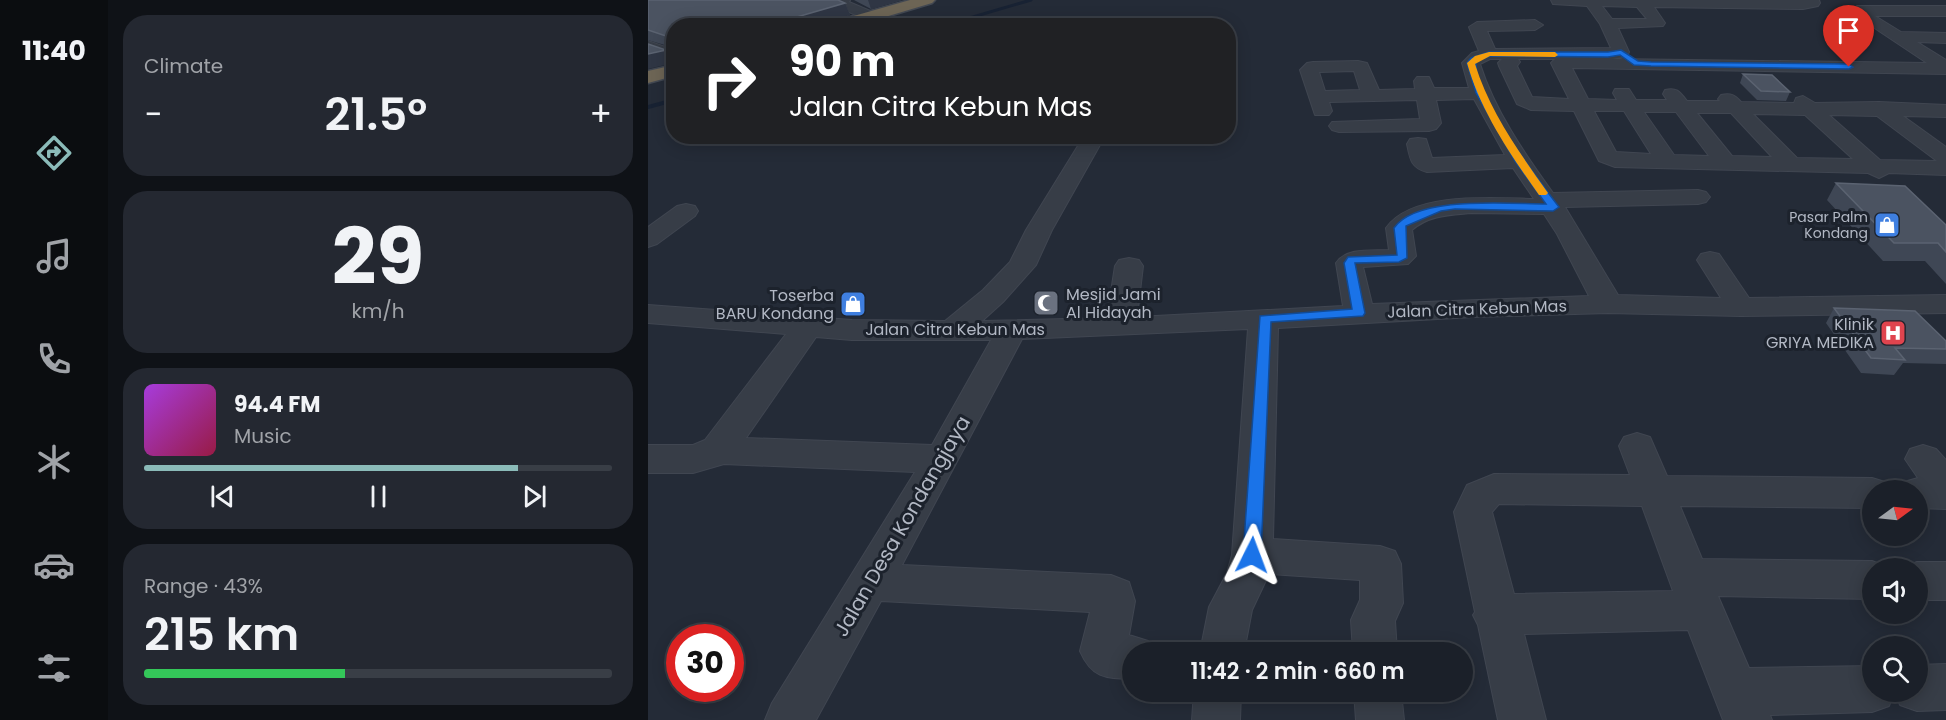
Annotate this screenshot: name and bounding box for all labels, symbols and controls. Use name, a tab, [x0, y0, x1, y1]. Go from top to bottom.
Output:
pin	[1823, 5, 1874, 67]
icon: arrive	[1832, 14, 1865, 47]
text: 11:40	[22, 32, 86, 69]
text: 90 m	[789, 32, 896, 91]
icon: right	[690, 42, 768, 120]
text: Climate	[144, 52, 223, 80]
text: 21.5°	[324, 83, 427, 146]
text: Jalan Citra Kebun Mas	[789, 88, 1092, 125]
text: −	[144, 91, 162, 138]
text: +	[589, 91, 612, 138]
icon: directions	[33, 132, 75, 174]
text: 29	[332, 202, 424, 311]
place label: Pasar Palm Kondang	[1789, 207, 1868, 243]
shop icon: Pasar Palm Kondang	[1872, 210, 1902, 240]
icon: music	[33, 235, 75, 277]
place label: Mesjid Jami Al Hidayah	[1066, 283, 1161, 324]
place label: Toserba BARU Kondang	[716, 284, 834, 325]
mosque icon: Mesjid Jami Al Hidayah	[1031, 288, 1061, 318]
shop icon: Toserba BARU Kondang	[838, 289, 868, 319]
street label: Jalan Citra Kebun Mas	[1387, 294, 1567, 324]
text: km/h	[351, 297, 405, 325]
place label: Klinik GRIYA MEDIKA	[1766, 313, 1875, 354]
street label: Jalan Citra Kebun Mas	[865, 318, 1045, 341]
hospital icon: Klinik GRIYA MEDIKA	[1878, 318, 1908, 348]
icon: phone	[33, 338, 75, 380]
text: 94.4 FM	[234, 389, 320, 420]
street label: Jalan Desa Kondangjaya	[827, 410, 977, 642]
text: Music	[234, 422, 292, 450]
icon: climate	[33, 441, 75, 483]
icon: previous	[206, 480, 239, 513]
icon: pause	[362, 480, 395, 513]
icon: next	[518, 480, 551, 513]
north arrow	[1862, 480, 1928, 546]
map controls	[1862, 480, 1928, 702]
position arrow	[1220, 523, 1284, 587]
icon: car	[33, 544, 75, 586]
button: sound	[1862, 558, 1928, 624]
text: Range · 43%	[144, 572, 263, 600]
text: 215 km	[144, 603, 299, 666]
speed limit sign: 30	[666, 624, 744, 702]
button: search	[1862, 636, 1928, 702]
icon: filters	[33, 647, 75, 689]
text: 11:42 · 2 min · 660 m	[1191, 656, 1404, 687]

